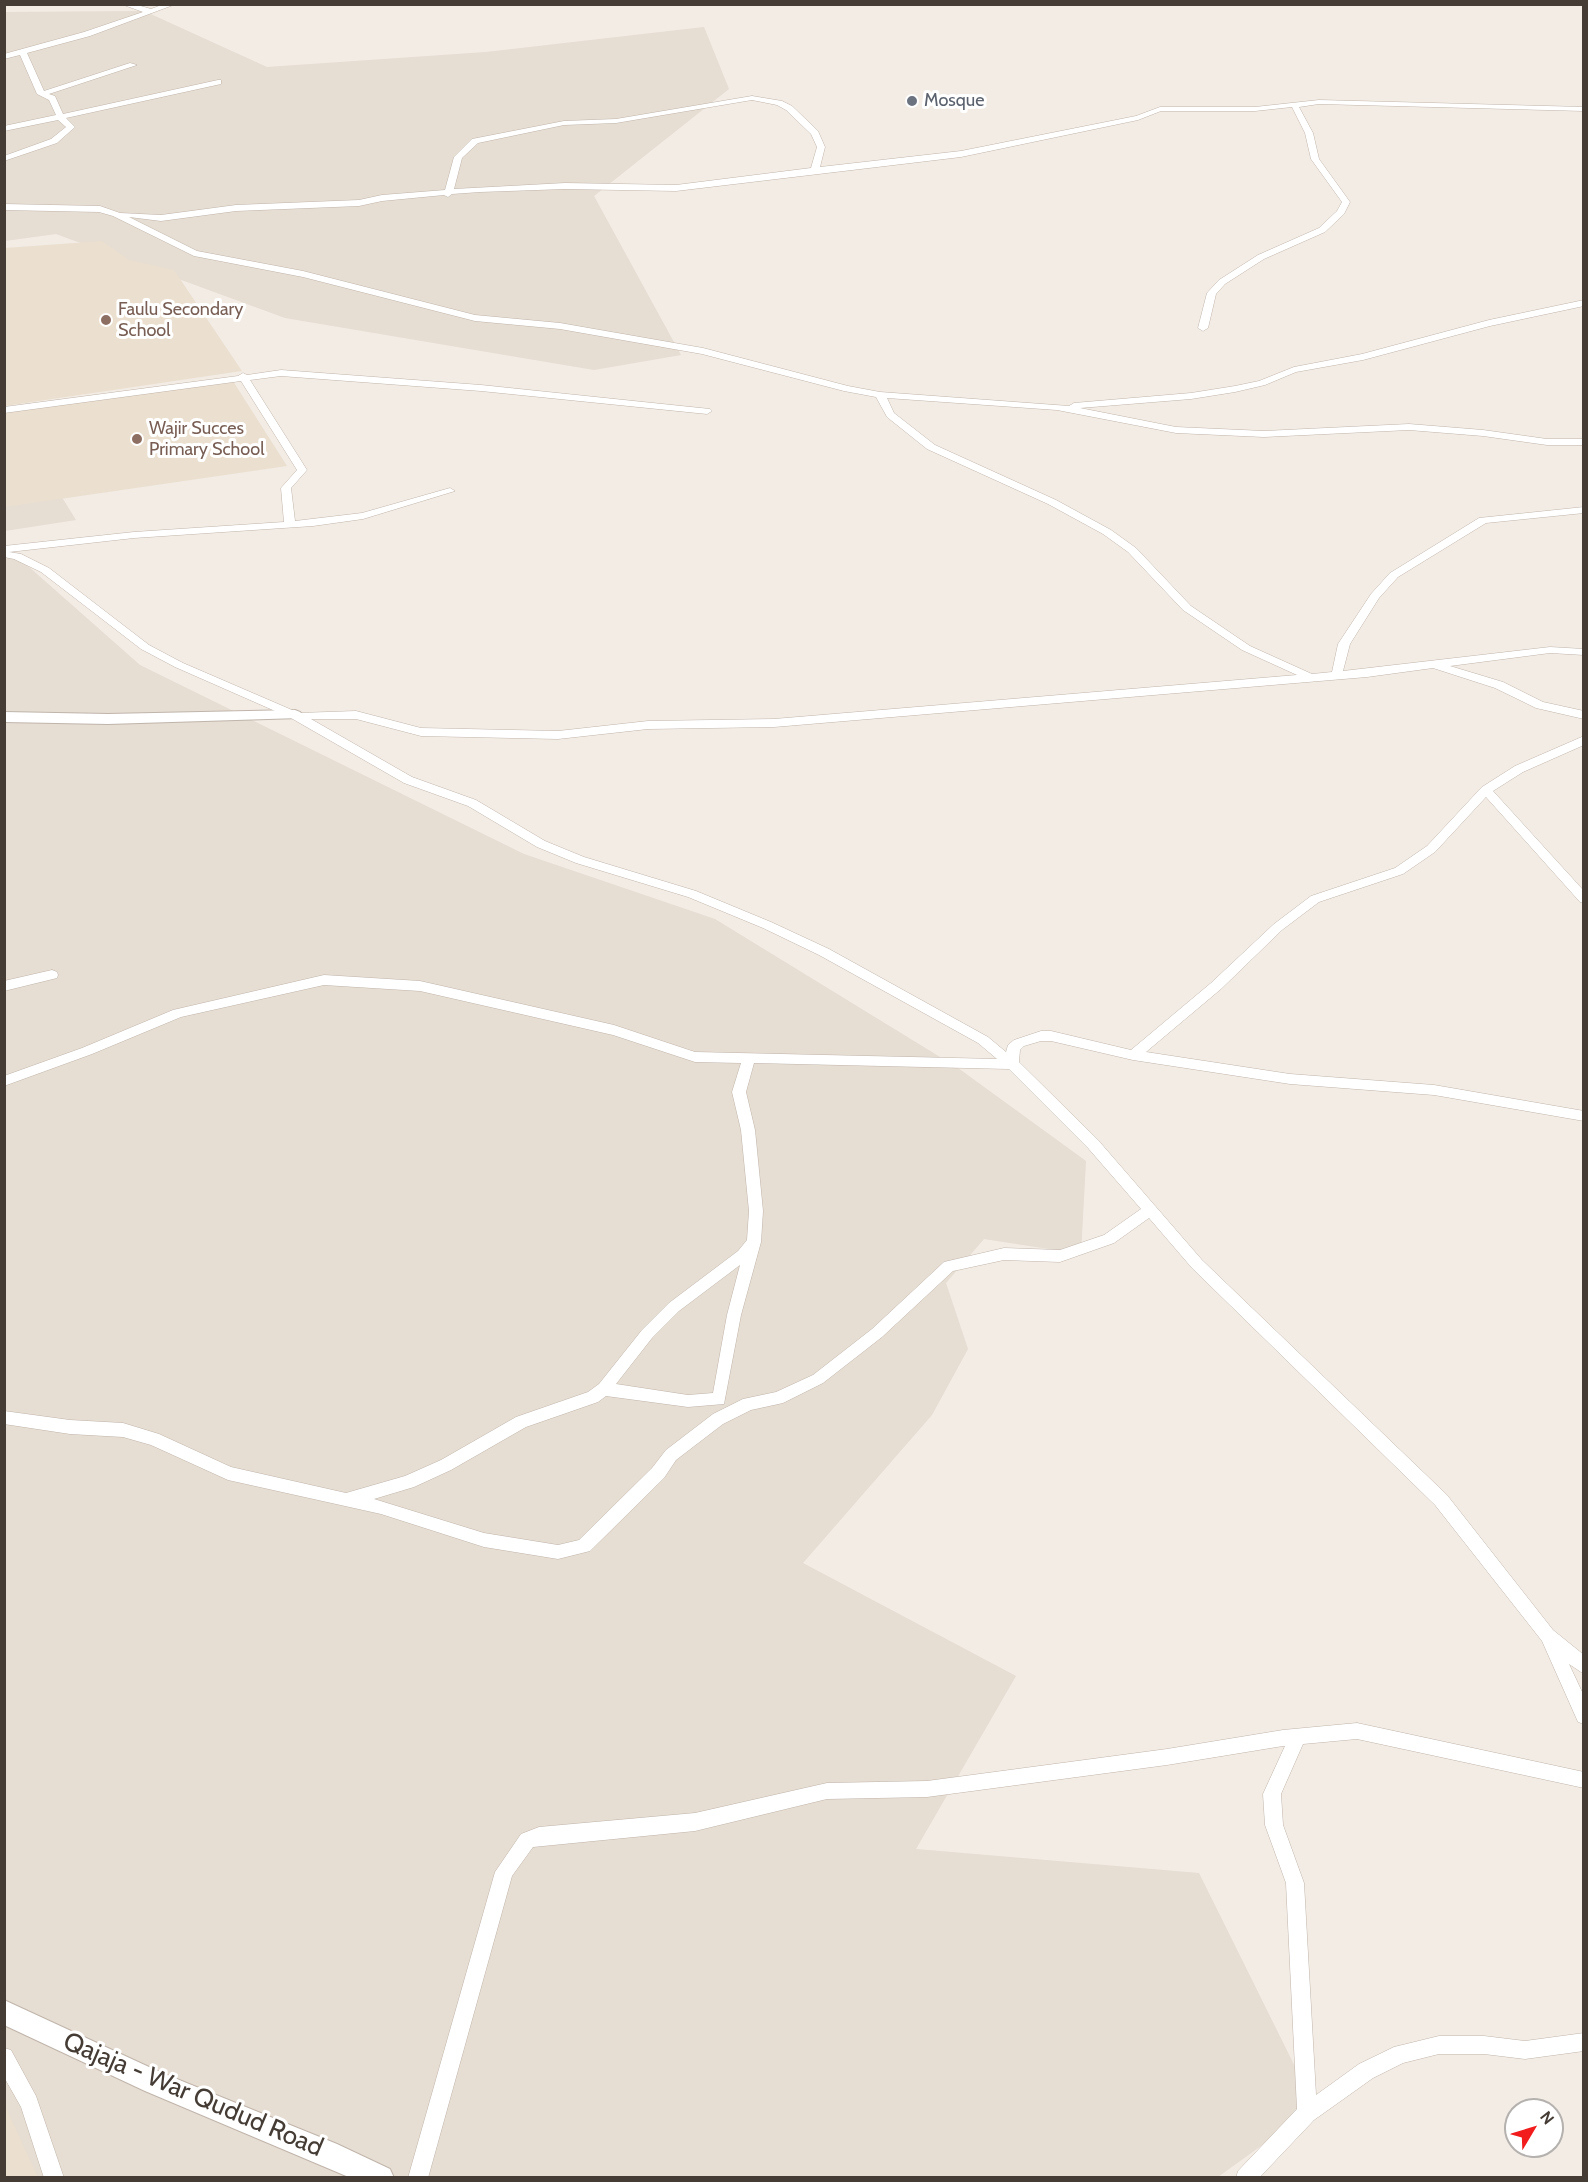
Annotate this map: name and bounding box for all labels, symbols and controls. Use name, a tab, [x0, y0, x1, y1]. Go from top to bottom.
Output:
place label: Mosque	[924, 90, 984, 112]
marker: Mosque	[905, 94, 919, 108]
place label: Faulu Secondary School	[118, 299, 243, 342]
marker: Faulu Secondary School	[99, 313, 113, 327]
place label: Wajir Succes Primary School	[149, 418, 264, 460]
marker: Wajir Succes Primary School	[130, 432, 144, 446]
street label: Qajaja - War Qudud Road	[58, 2026, 328, 2164]
north arrow	[1504, 2098, 1564, 2158]
text: N	[1536, 2108, 1558, 2128]

